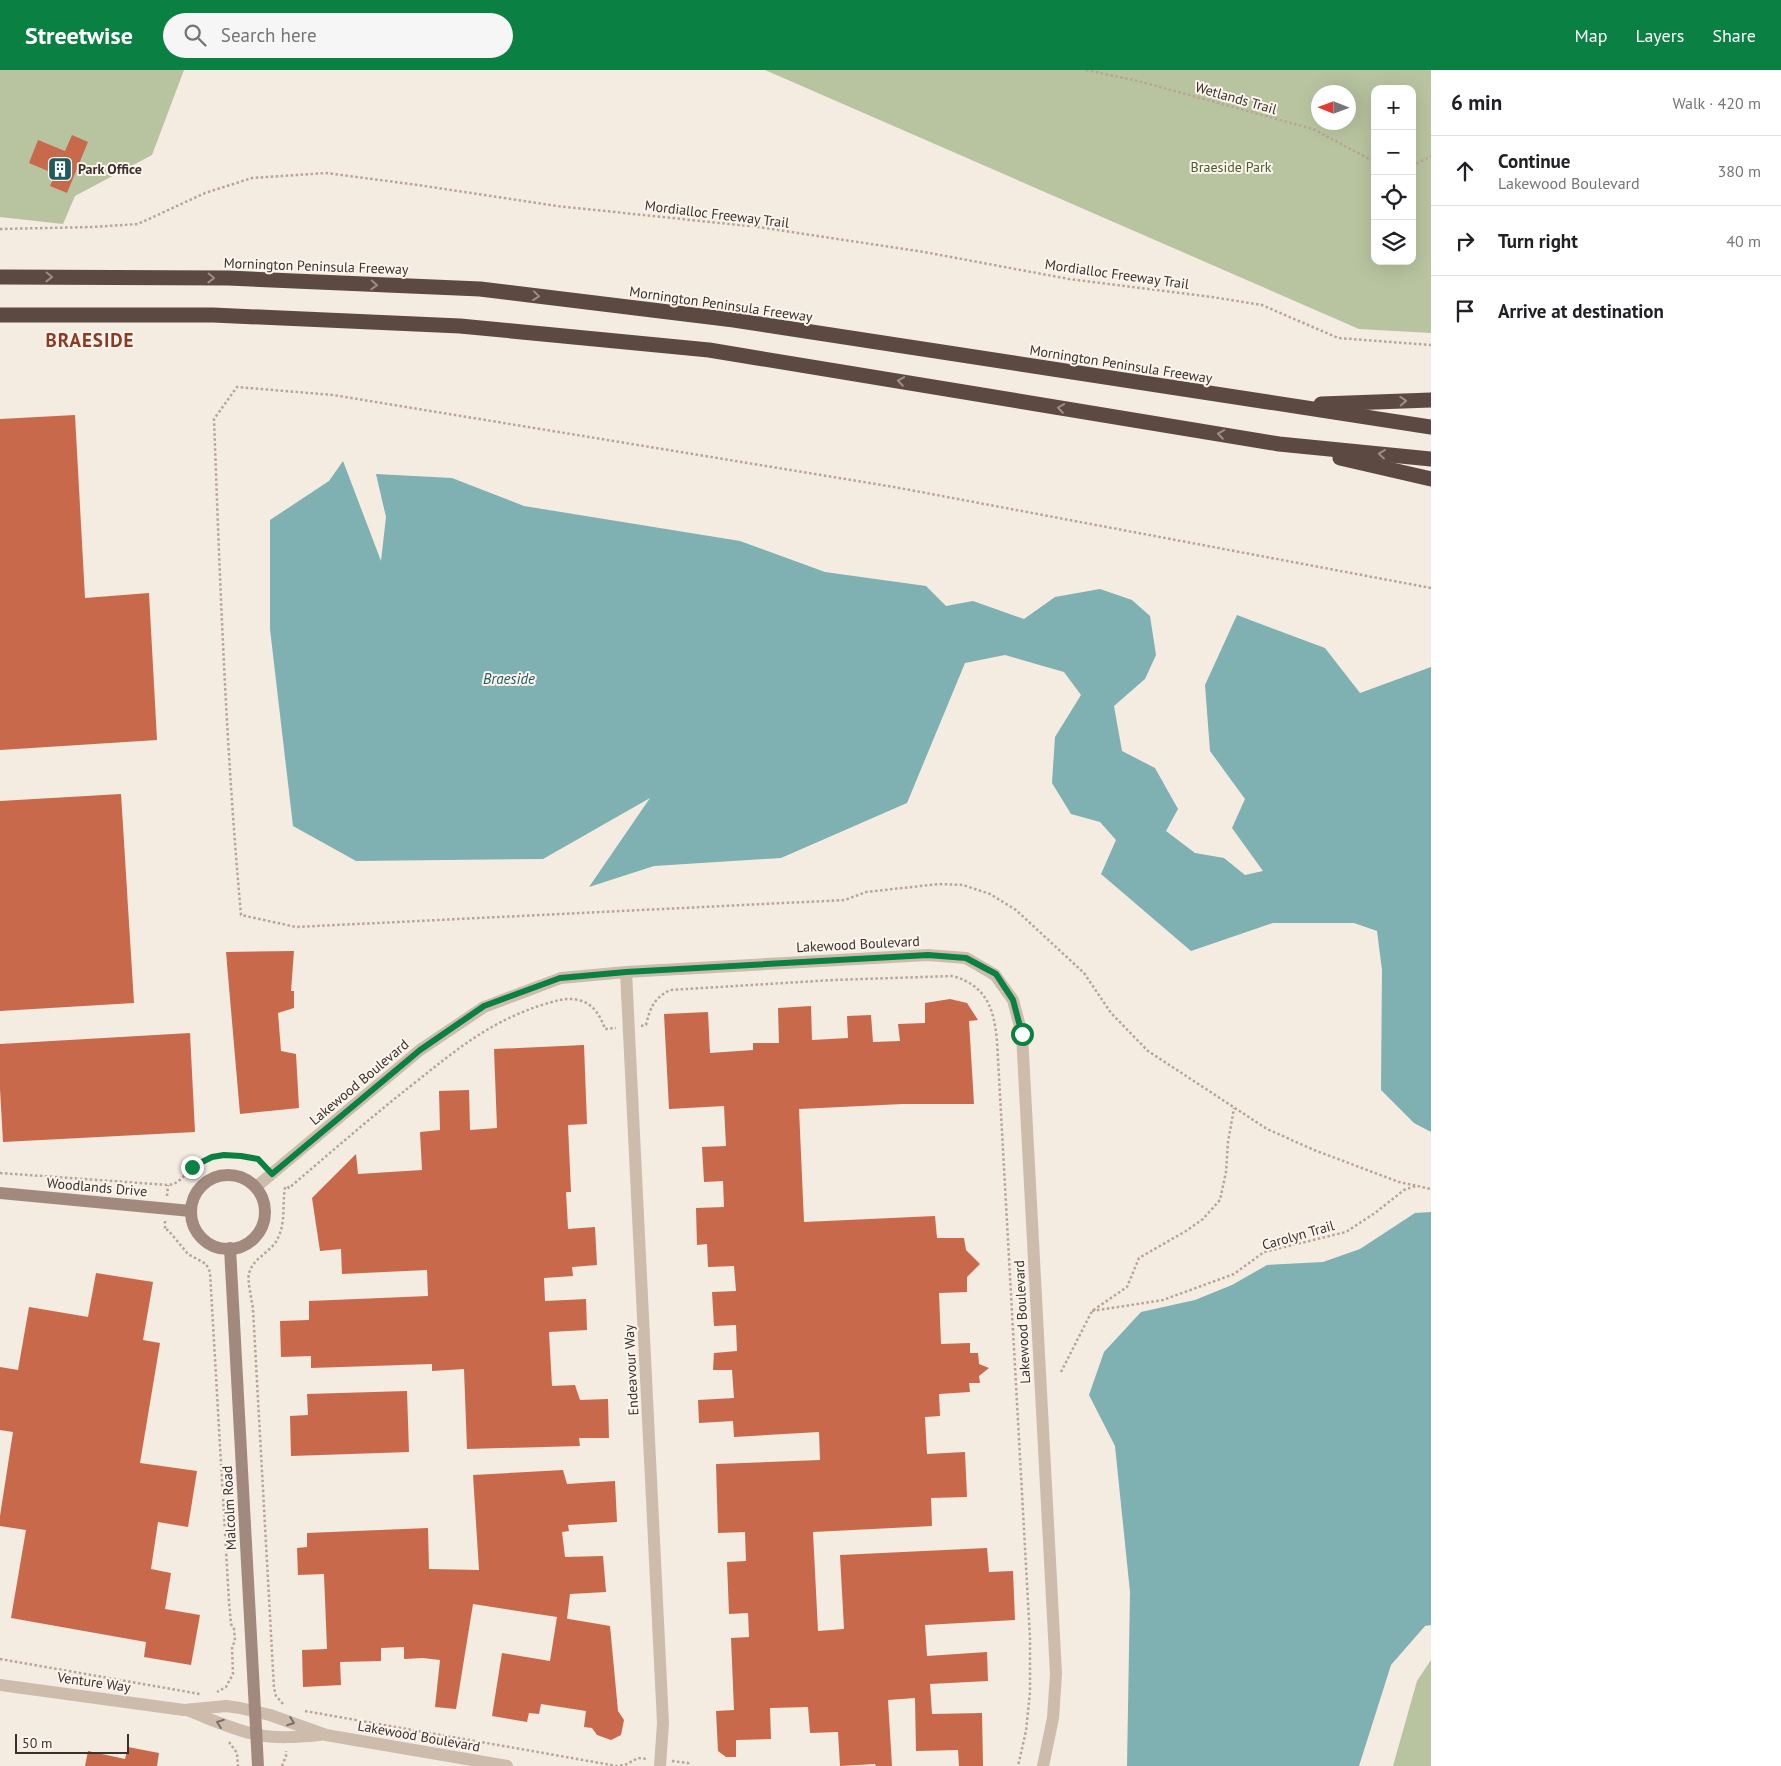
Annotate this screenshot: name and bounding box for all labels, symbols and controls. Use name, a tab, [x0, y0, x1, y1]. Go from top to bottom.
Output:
search box	[163, 13, 513, 58]
text: Streetwise	[25, 20, 133, 51]
icon: search	[181, 21, 209, 49]
text: Search here	[221, 23, 317, 47]
text: Map	[1575, 24, 1607, 47]
text: Layers	[1635, 24, 1684, 47]
text: Share	[1712, 24, 1756, 47]
street label: Wetlands Trail	[1193, 78, 1279, 118]
north arrow	[1311, 85, 1356, 130]
map controls	[1371, 85, 1416, 265]
button: +	[1371, 85, 1416, 130]
text: 6 min	[1451, 89, 1502, 116]
text: Walk · 420 m	[1672, 93, 1761, 113]
button: −	[1371, 130, 1416, 175]
text: Continue	[1498, 149, 1570, 173]
building icon: Park Office	[47, 156, 73, 182]
icon: ahead	[1451, 157, 1479, 185]
park label: Braeside Park	[1191, 158, 1272, 176]
place label: Park Office	[78, 160, 142, 178]
text: 380 m	[1718, 161, 1761, 181]
text: Lakewood Boulevard	[1498, 173, 1640, 193]
button: locate	[1371, 175, 1416, 220]
street label: Mordialloc Freeway Trail	[644, 196, 790, 232]
button: layers	[1371, 220, 1416, 265]
icon: right	[1451, 227, 1479, 255]
text: Turn right	[1498, 229, 1578, 253]
text: 40 m	[1726, 231, 1761, 251]
street label: Mornington Peninsula Freeway	[223, 254, 409, 278]
street label: Mordialloc Freeway Trail	[1044, 255, 1190, 293]
one-way arrow	[45, 272, 53, 282]
one-way arrow	[208, 273, 215, 283]
one-way arrow	[370, 279, 378, 290]
street label: Mornington Peninsula Freeway	[628, 282, 814, 326]
one-way arrow	[532, 290, 540, 301]
icon: arrive	[1451, 297, 1479, 325]
text: Arrive at destination	[1498, 299, 1664, 323]
district label: BRAESIDE	[45, 328, 135, 352]
street label: Mornington Peninsula Freeway	[1028, 341, 1214, 387]
one-way arrow	[896, 377, 905, 387]
one-way arrow	[1399, 395, 1407, 406]
one-way arrow	[1057, 403, 1065, 413]
one-way arrow	[1217, 430, 1226, 440]
one-way arrow	[1378, 449, 1386, 460]
water label: Braeside	[483, 669, 535, 688]
street label: Lakewood Boulevard	[796, 932, 920, 956]
route start	[1011, 1023, 1034, 1046]
street label: Lakewood Boulevard	[306, 1035, 412, 1129]
route end	[181, 1156, 204, 1179]
street label: Woodlands Drive	[46, 1174, 148, 1200]
street label: Carolyn Trail	[1260, 1216, 1336, 1254]
street label: Lakewood Boulevard	[1010, 1260, 1034, 1384]
street label: Endeavour Way	[620, 1324, 642, 1416]
street label: Malcolm Road	[218, 1465, 240, 1551]
street label: Venture Way	[55, 1668, 132, 1696]
one-way arrow	[286, 1716, 295, 1726]
street label: Lakewood Boulevard	[356, 1716, 482, 1756]
one-way arrow	[216, 1719, 225, 1729]
scale bar	[15, 1731, 129, 1754]
text: 50 m	[22, 1734, 52, 1752]

